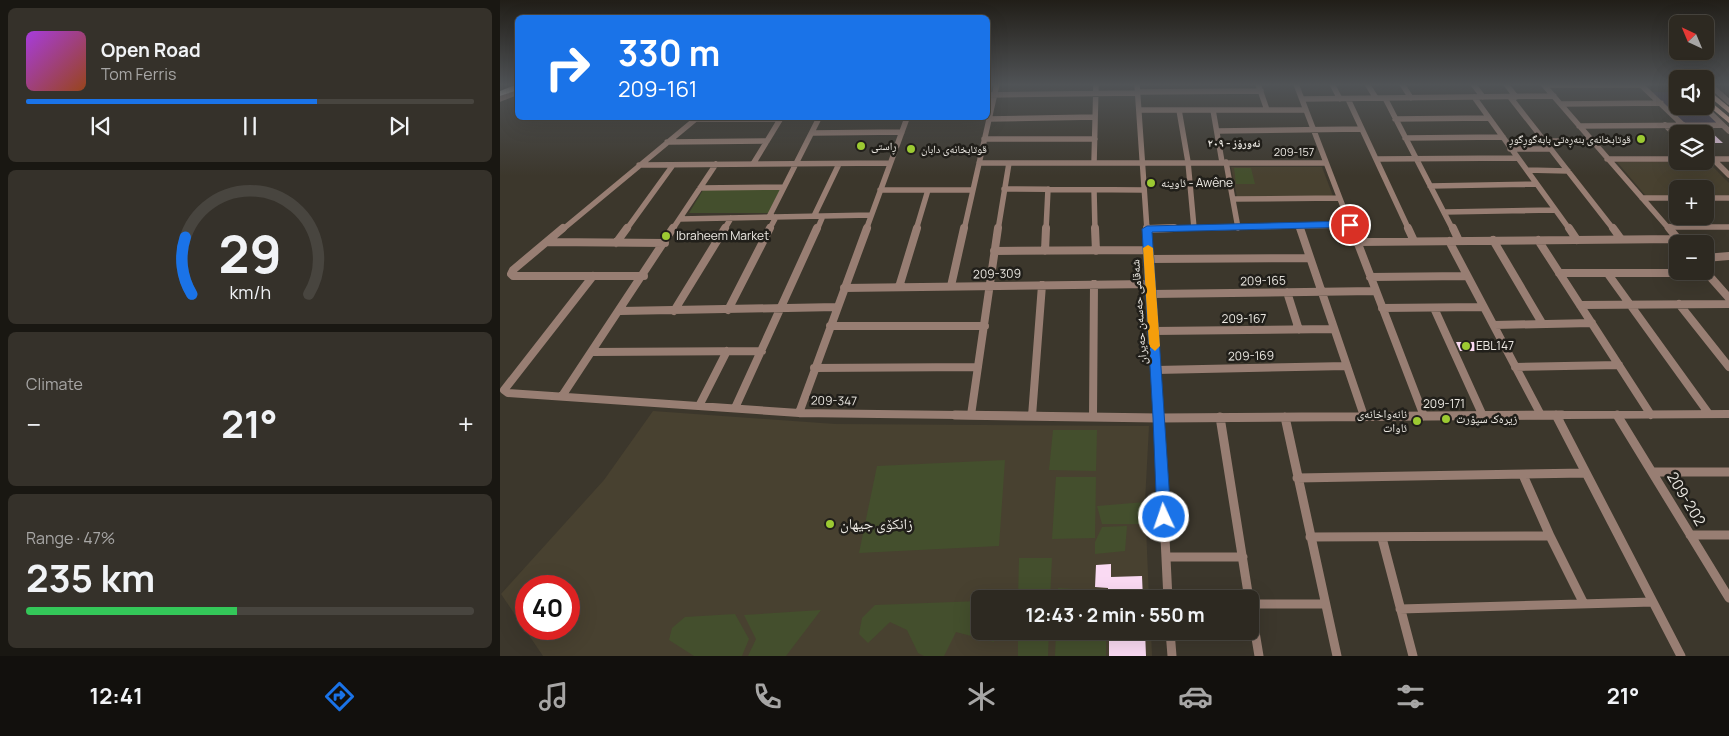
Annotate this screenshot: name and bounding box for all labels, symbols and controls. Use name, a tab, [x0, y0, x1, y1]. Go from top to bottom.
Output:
north arrow	[1669, 15, 1714, 60]
map controls	[1669, 15, 1714, 280]
text: 330 m	[618, 29, 720, 77]
icon: right	[535, 35, 600, 100]
text: Open Road	[101, 37, 201, 63]
text: Tom Ferris	[101, 63, 176, 85]
button: sound	[1669, 70, 1714, 115]
text: 209-161	[618, 74, 697, 104]
icon: previous	[87, 112, 115, 140]
icon: pause	[236, 112, 264, 140]
icon: next	[385, 112, 413, 140]
button: layers	[1669, 125, 1714, 170]
place label: قوتابخانەی بنەڕەتی بابەگوڕگوڕ	[1508, 131, 1631, 148]
marker: قوتابخانەی بنەڕەتی بابەگوڕگوڕ	[1635, 133, 1647, 145]
district label: نەورۆز - ٢٠٩	[1208, 135, 1260, 150]
place label: ڕاستی	[871, 138, 897, 155]
marker: ڕاستی	[855, 140, 867, 152]
place label: قوتابخانەی دابان	[921, 141, 987, 156]
marker: قوتابخانەی دابان	[905, 143, 917, 155]
street label: 209-157	[1274, 144, 1314, 159]
place label: ئاوینە - Awêne	[1161, 174, 1233, 191]
marker: ئاوینە - Awêne	[1145, 177, 1157, 189]
button: +	[1669, 180, 1714, 225]
pin	[1329, 204, 1371, 246]
icon: arrive	[1336, 211, 1364, 239]
text: 29	[218, 218, 282, 289]
place label: Ibraheem Market	[676, 227, 769, 244]
marker: Ibraheem Market	[660, 230, 672, 242]
button: −	[1669, 235, 1714, 280]
street label: شەقامی حەسەن حەیران	[1126, 259, 1151, 365]
street label: 209-309	[973, 265, 1021, 282]
street label: 209-165	[1240, 272, 1286, 289]
text: km/h	[229, 280, 271, 304]
street label: 209-167	[1222, 310, 1266, 327]
place label: EBL147	[1476, 337, 1514, 354]
marker: EBL147	[1460, 340, 1472, 352]
street label: 209-169	[1228, 347, 1274, 364]
text: Climate	[26, 373, 83, 395]
street label: 209-347	[811, 392, 857, 409]
street label: 209-171	[1423, 395, 1465, 412]
text: 21°	[221, 397, 278, 449]
text: −	[26, 405, 41, 443]
text: +	[458, 405, 474, 443]
place label: نانەواخانەی ئاوات	[1357, 405, 1407, 436]
place label: زیرەک سپۆرت	[1456, 410, 1518, 427]
marker: زیرەک سپۆرت	[1440, 413, 1452, 425]
marker: نانەواخانەی ئاوات	[1411, 415, 1423, 427]
street label: 209-202	[1662, 468, 1711, 530]
position arrow	[1137, 490, 1189, 542]
place label: زانکۆی جیھان	[840, 513, 913, 534]
marker: زانکۆی جیھان	[824, 518, 836, 530]
text: Range · 47%	[26, 527, 115, 549]
text: 235 km	[26, 551, 155, 603]
speed limit sign: 40	[515, 575, 580, 640]
text: 12:43 · 2 min · 550 m	[1025, 602, 1205, 628]
icon: directions	[322, 679, 357, 714]
icon: music	[536, 679, 571, 714]
icon: phone	[750, 679, 785, 714]
icon: climate	[964, 679, 999, 714]
icon: car	[1178, 679, 1213, 714]
icon: filters	[1393, 679, 1428, 714]
text: 12:41	[90, 681, 143, 711]
text: 21°	[1607, 681, 1639, 711]

